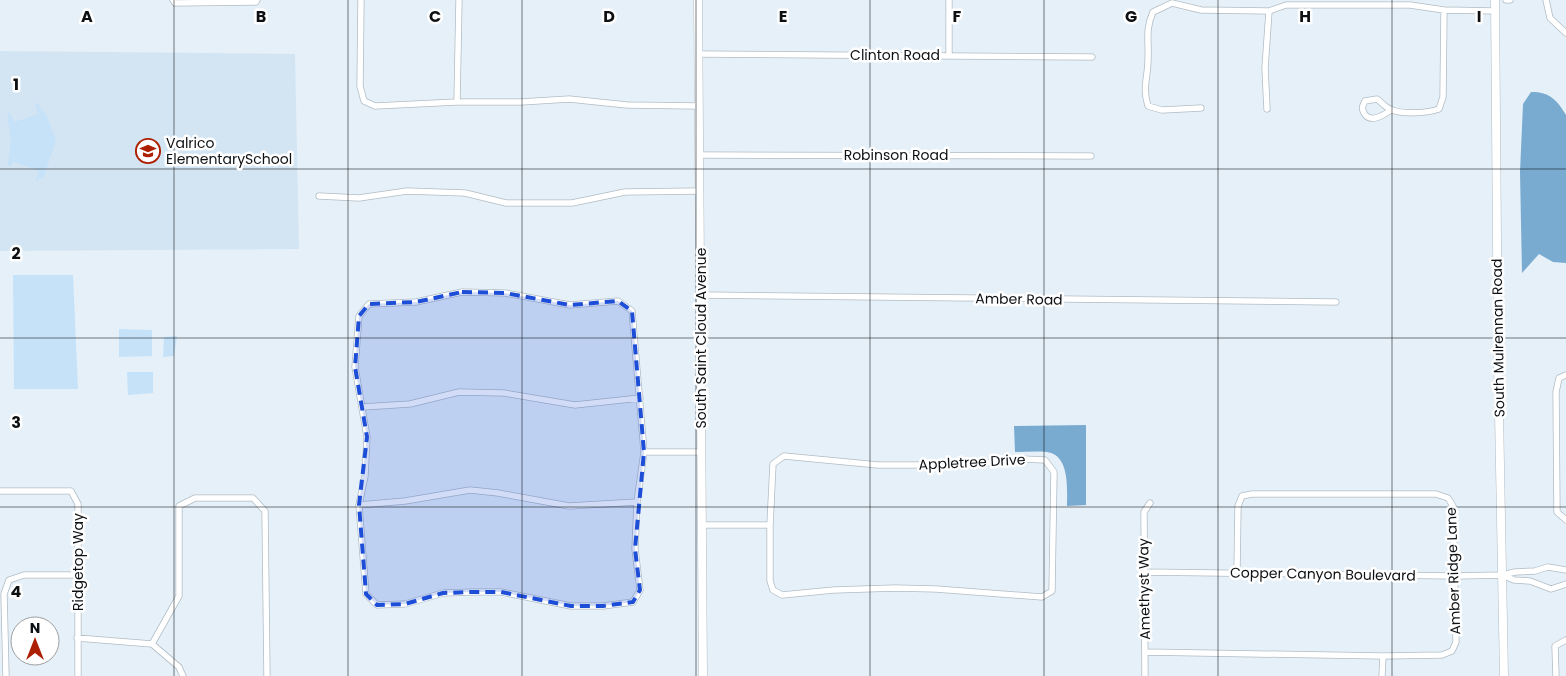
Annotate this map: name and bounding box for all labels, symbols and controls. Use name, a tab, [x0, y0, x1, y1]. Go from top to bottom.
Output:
text: A	[81, 5, 93, 28]
text: B	[256, 5, 266, 28]
text: C	[429, 5, 441, 28]
text: D	[603, 5, 615, 28]
text: E	[779, 5, 787, 28]
text: F	[953, 5, 962, 28]
text: G	[1125, 5, 1137, 28]
text: H	[1299, 5, 1311, 28]
text: I	[1477, 5, 1481, 28]
street label: Clinton Road	[850, 45, 940, 65]
text: 1	[13, 73, 19, 96]
place label: Valrico ElementarySchool	[166, 133, 292, 169]
school or university icon: Valrico ElementarySchool	[135, 138, 161, 164]
street label: Robinson Road	[844, 145, 948, 165]
text: 2	[11, 242, 21, 265]
street label: South Saint Cloud Avenue	[691, 247, 711, 428]
street label: South Mulrennan Road	[1487, 258, 1509, 418]
street label: Amber Road	[975, 288, 1063, 310]
text: 3	[11, 411, 21, 434]
street label: Appletree Drive	[918, 449, 1026, 475]
street label: Amber Ridge Lane	[1441, 507, 1465, 635]
street label: Ridgetop Way	[68, 513, 88, 611]
street label: Amethyst Way	[1133, 538, 1155, 640]
street label: Copper Canyon Boulevard	[1230, 562, 1416, 586]
text: 4	[11, 580, 22, 603]
north arrow	[10, 616, 60, 666]
text: N	[30, 618, 40, 638]

